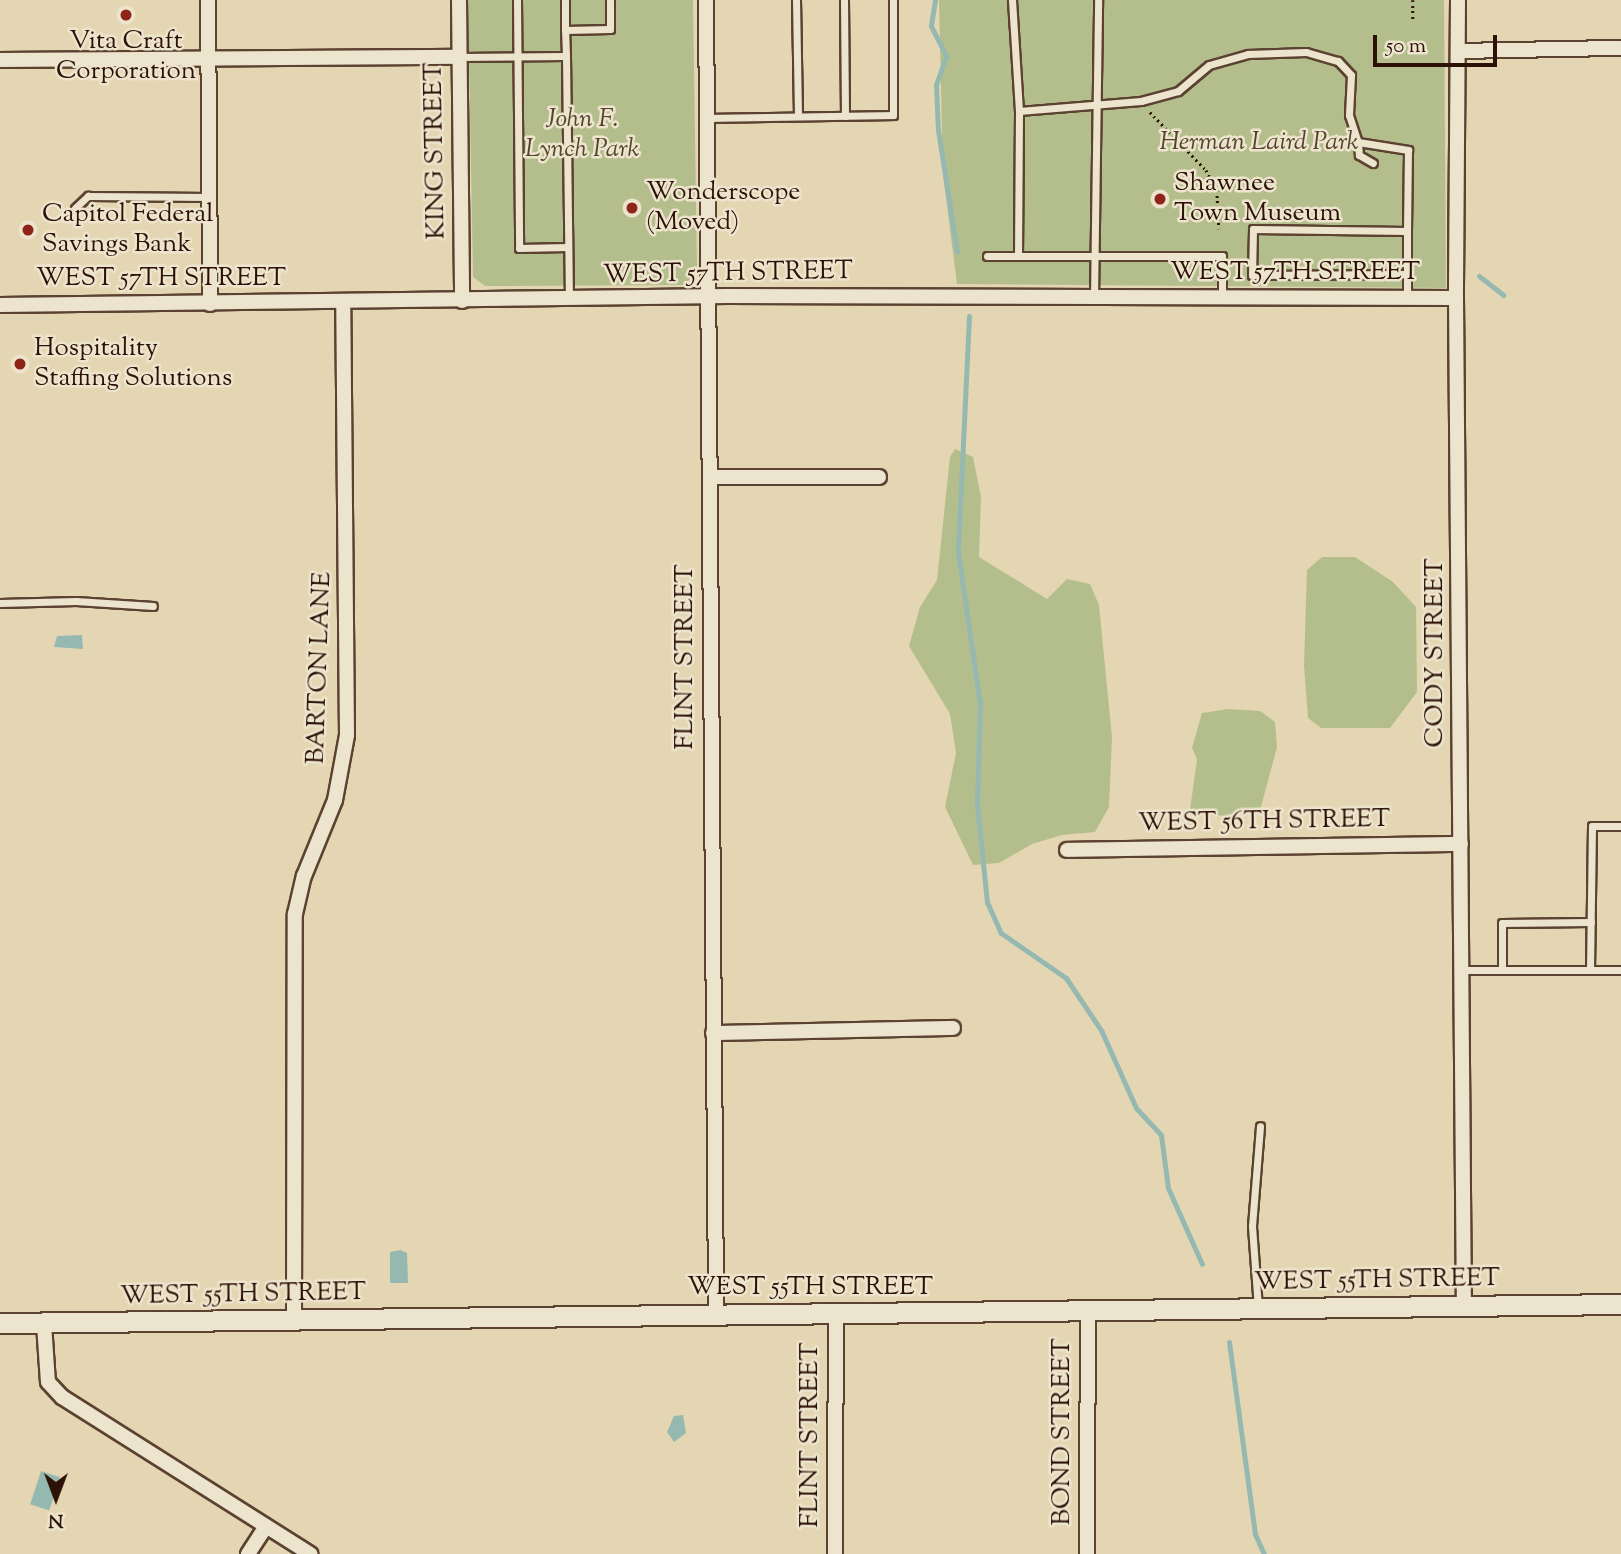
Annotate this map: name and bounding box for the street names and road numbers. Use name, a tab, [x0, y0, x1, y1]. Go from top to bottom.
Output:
street label: KING STREET	[419, 62, 453, 240]
street label: WEST 57TH STREET	[603, 256, 853, 292]
street label: WEST 57TH STREET	[1170, 257, 1420, 289]
street label: WEST 57TH STREET	[36, 263, 286, 295]
street label: CODY STREET	[1420, 558, 1452, 748]
street label: FLINT STREET	[670, 564, 702, 750]
street label: BARTON LANE	[301, 571, 339, 765]
street label: WEST 56TH STREET	[1138, 804, 1390, 840]
street label: WEST 55TH STREET	[1254, 1263, 1500, 1299]
street label: WEST 55TH STREET	[687, 1272, 933, 1304]
street label: WEST 55TH STREET	[120, 1277, 366, 1313]
street label: BOND STREET	[1047, 1338, 1079, 1526]
street label: FLINT STREET	[795, 1342, 827, 1528]

